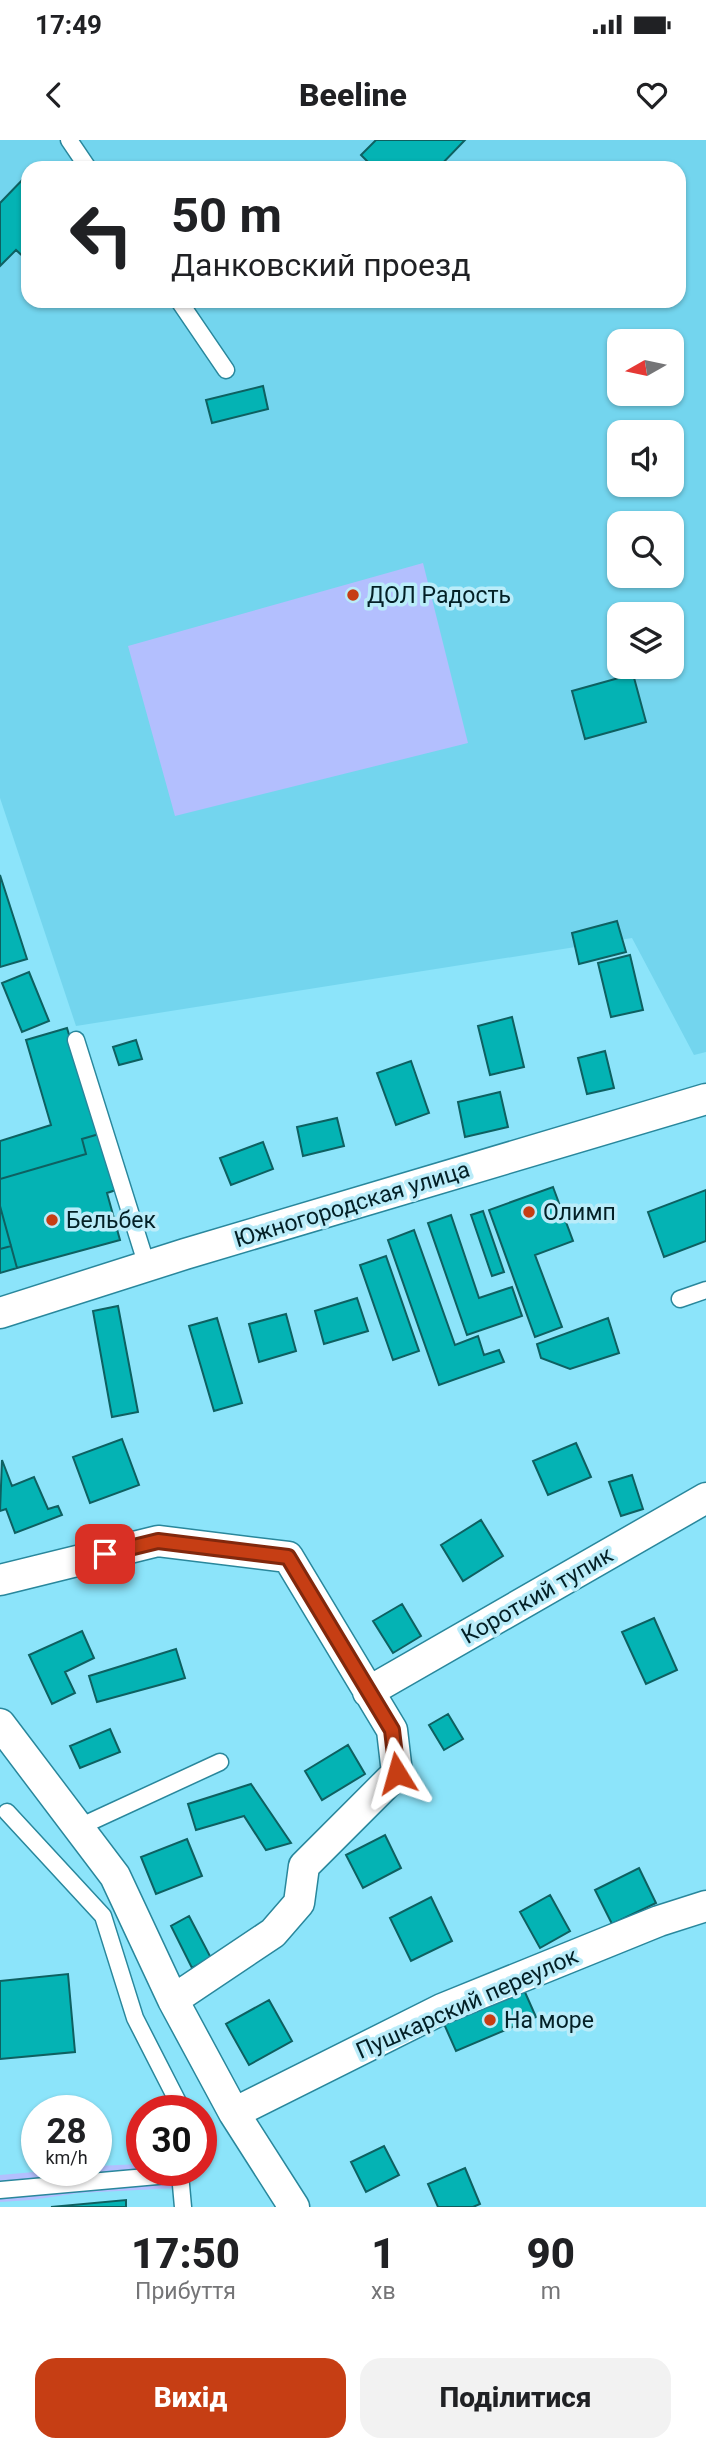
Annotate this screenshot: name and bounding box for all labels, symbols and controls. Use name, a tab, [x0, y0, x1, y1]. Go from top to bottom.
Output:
text: 17:49	[35, 10, 102, 40]
icon: back	[35, 76, 73, 114]
text: Beeline	[299, 76, 407, 114]
icon: heart	[633, 76, 671, 114]
text: 50 m	[171, 187, 282, 244]
icon: left	[56, 189, 147, 280]
text: Данковский проезд	[171, 246, 471, 284]
north arrow	[607, 329, 684, 406]
map controls	[607, 329, 684, 679]
button: sound	[607, 420, 684, 497]
button: search	[607, 511, 684, 588]
place label: ДОЛ Радость	[367, 582, 511, 609]
marker: ДОЛ Радость	[345, 587, 361, 603]
button: layers	[607, 602, 684, 679]
street label: Южногородская улица	[231, 1156, 473, 1253]
place label: Олимп	[543, 1199, 616, 1226]
marker: Олимп	[521, 1204, 537, 1220]
place label: Бельбек	[66, 1207, 156, 1234]
marker: Бельбек	[44, 1212, 60, 1228]
pin	[75, 1524, 135, 1584]
icon: arrive	[86, 1535, 124, 1573]
street label: Короткий тупик	[457, 1541, 618, 1650]
position arrow	[360, 1736, 434, 1810]
street label: Пушкарский переулок	[352, 1942, 583, 2065]
place label: На море	[504, 2007, 594, 2034]
marker: На море	[482, 2012, 498, 2028]
speed limit sign: 30	[126, 2095, 217, 2186]
text: 28	[46, 2111, 87, 2152]
text: km/h	[45, 2147, 88, 2168]
text: 17:50	[131, 2229, 240, 2278]
text: 1	[371, 2229, 395, 2278]
text: 90	[527, 2229, 575, 2278]
text: Прибуття	[135, 2278, 236, 2305]
text: хв	[371, 2278, 396, 2305]
text: m	[541, 2278, 561, 2305]
button: Вихід	[35, 2358, 346, 2438]
button: Поділитися	[360, 2358, 671, 2438]

